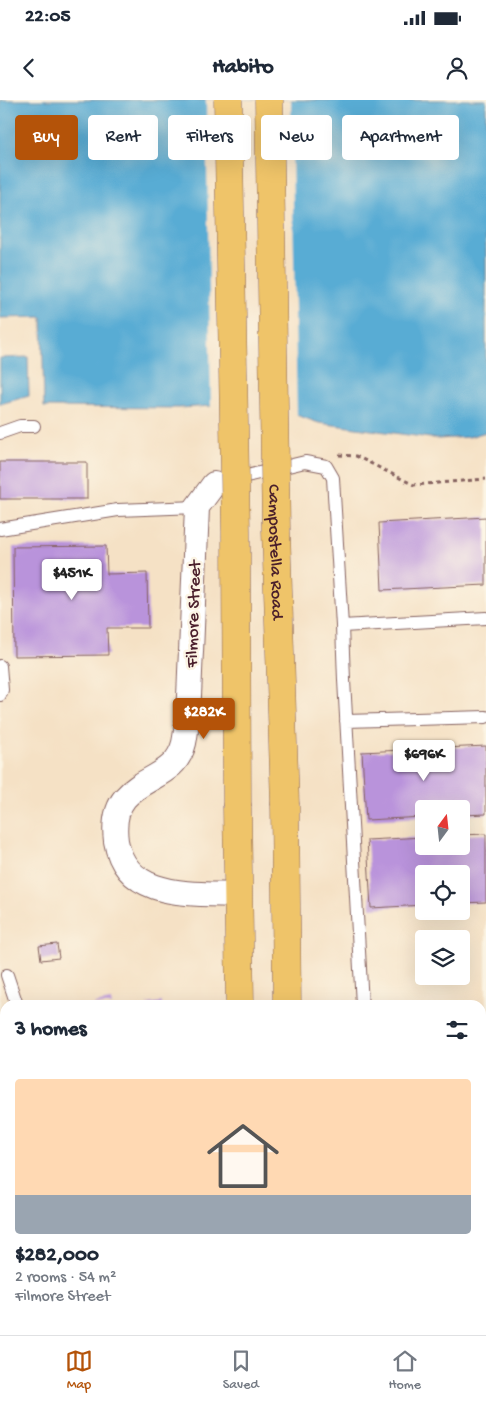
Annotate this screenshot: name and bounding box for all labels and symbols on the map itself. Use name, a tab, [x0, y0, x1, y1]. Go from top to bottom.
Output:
street label: Campostella Road	[262, 484, 287, 622]
pin: $451K	[37, 558, 107, 601]
street label: Filmore Street	[182, 559, 207, 669]
pin: $282K	[169, 698, 239, 740]
pin: $696K	[389, 740, 459, 782]
north arrow	[415, 800, 470, 855]

